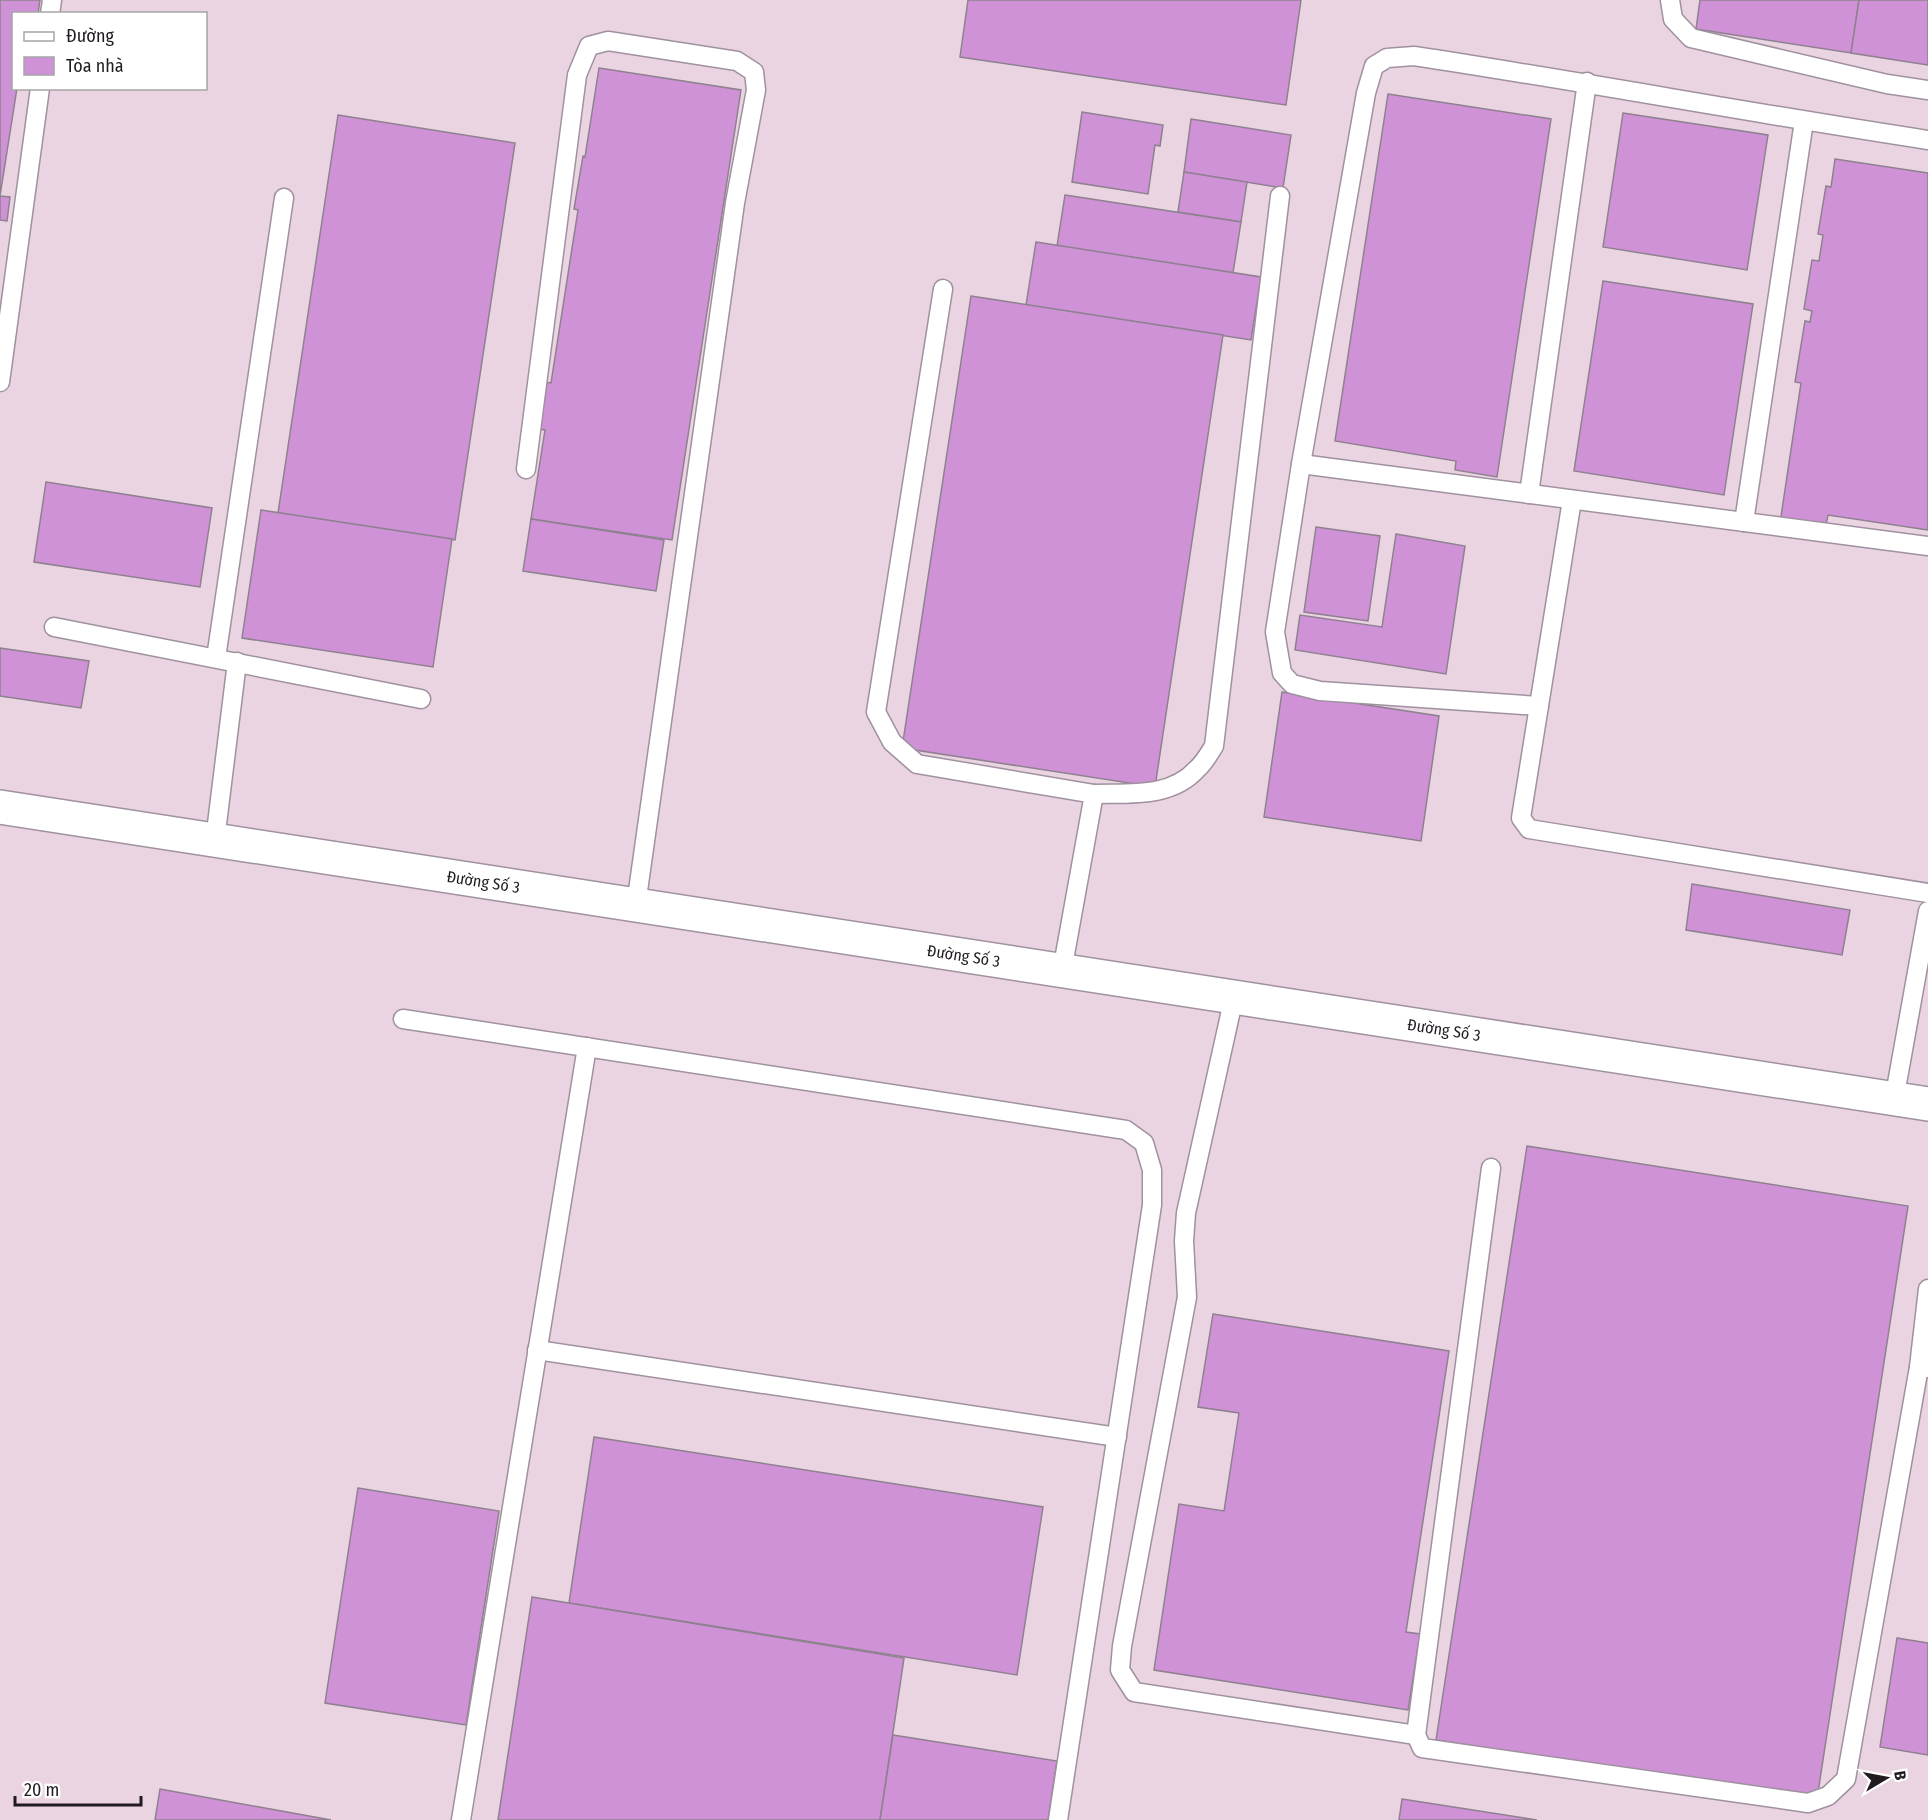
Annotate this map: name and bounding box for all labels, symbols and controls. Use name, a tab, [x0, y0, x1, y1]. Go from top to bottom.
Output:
legend	[12, 12, 207, 90]
text: Đường	[66, 25, 114, 47]
text: Tòa nhà	[66, 55, 124, 77]
street label: Đường Số 3	[445, 867, 521, 897]
street label: Đường Số 3	[926, 941, 1001, 971]
street label: Đường Số 3	[1406, 1015, 1482, 1045]
north arrow	[1856, 1748, 1916, 1808]
scale bar	[15, 1769, 141, 1807]
text: B	[1890, 1769, 1910, 1782]
text: 20 m	[24, 1779, 59, 1801]

